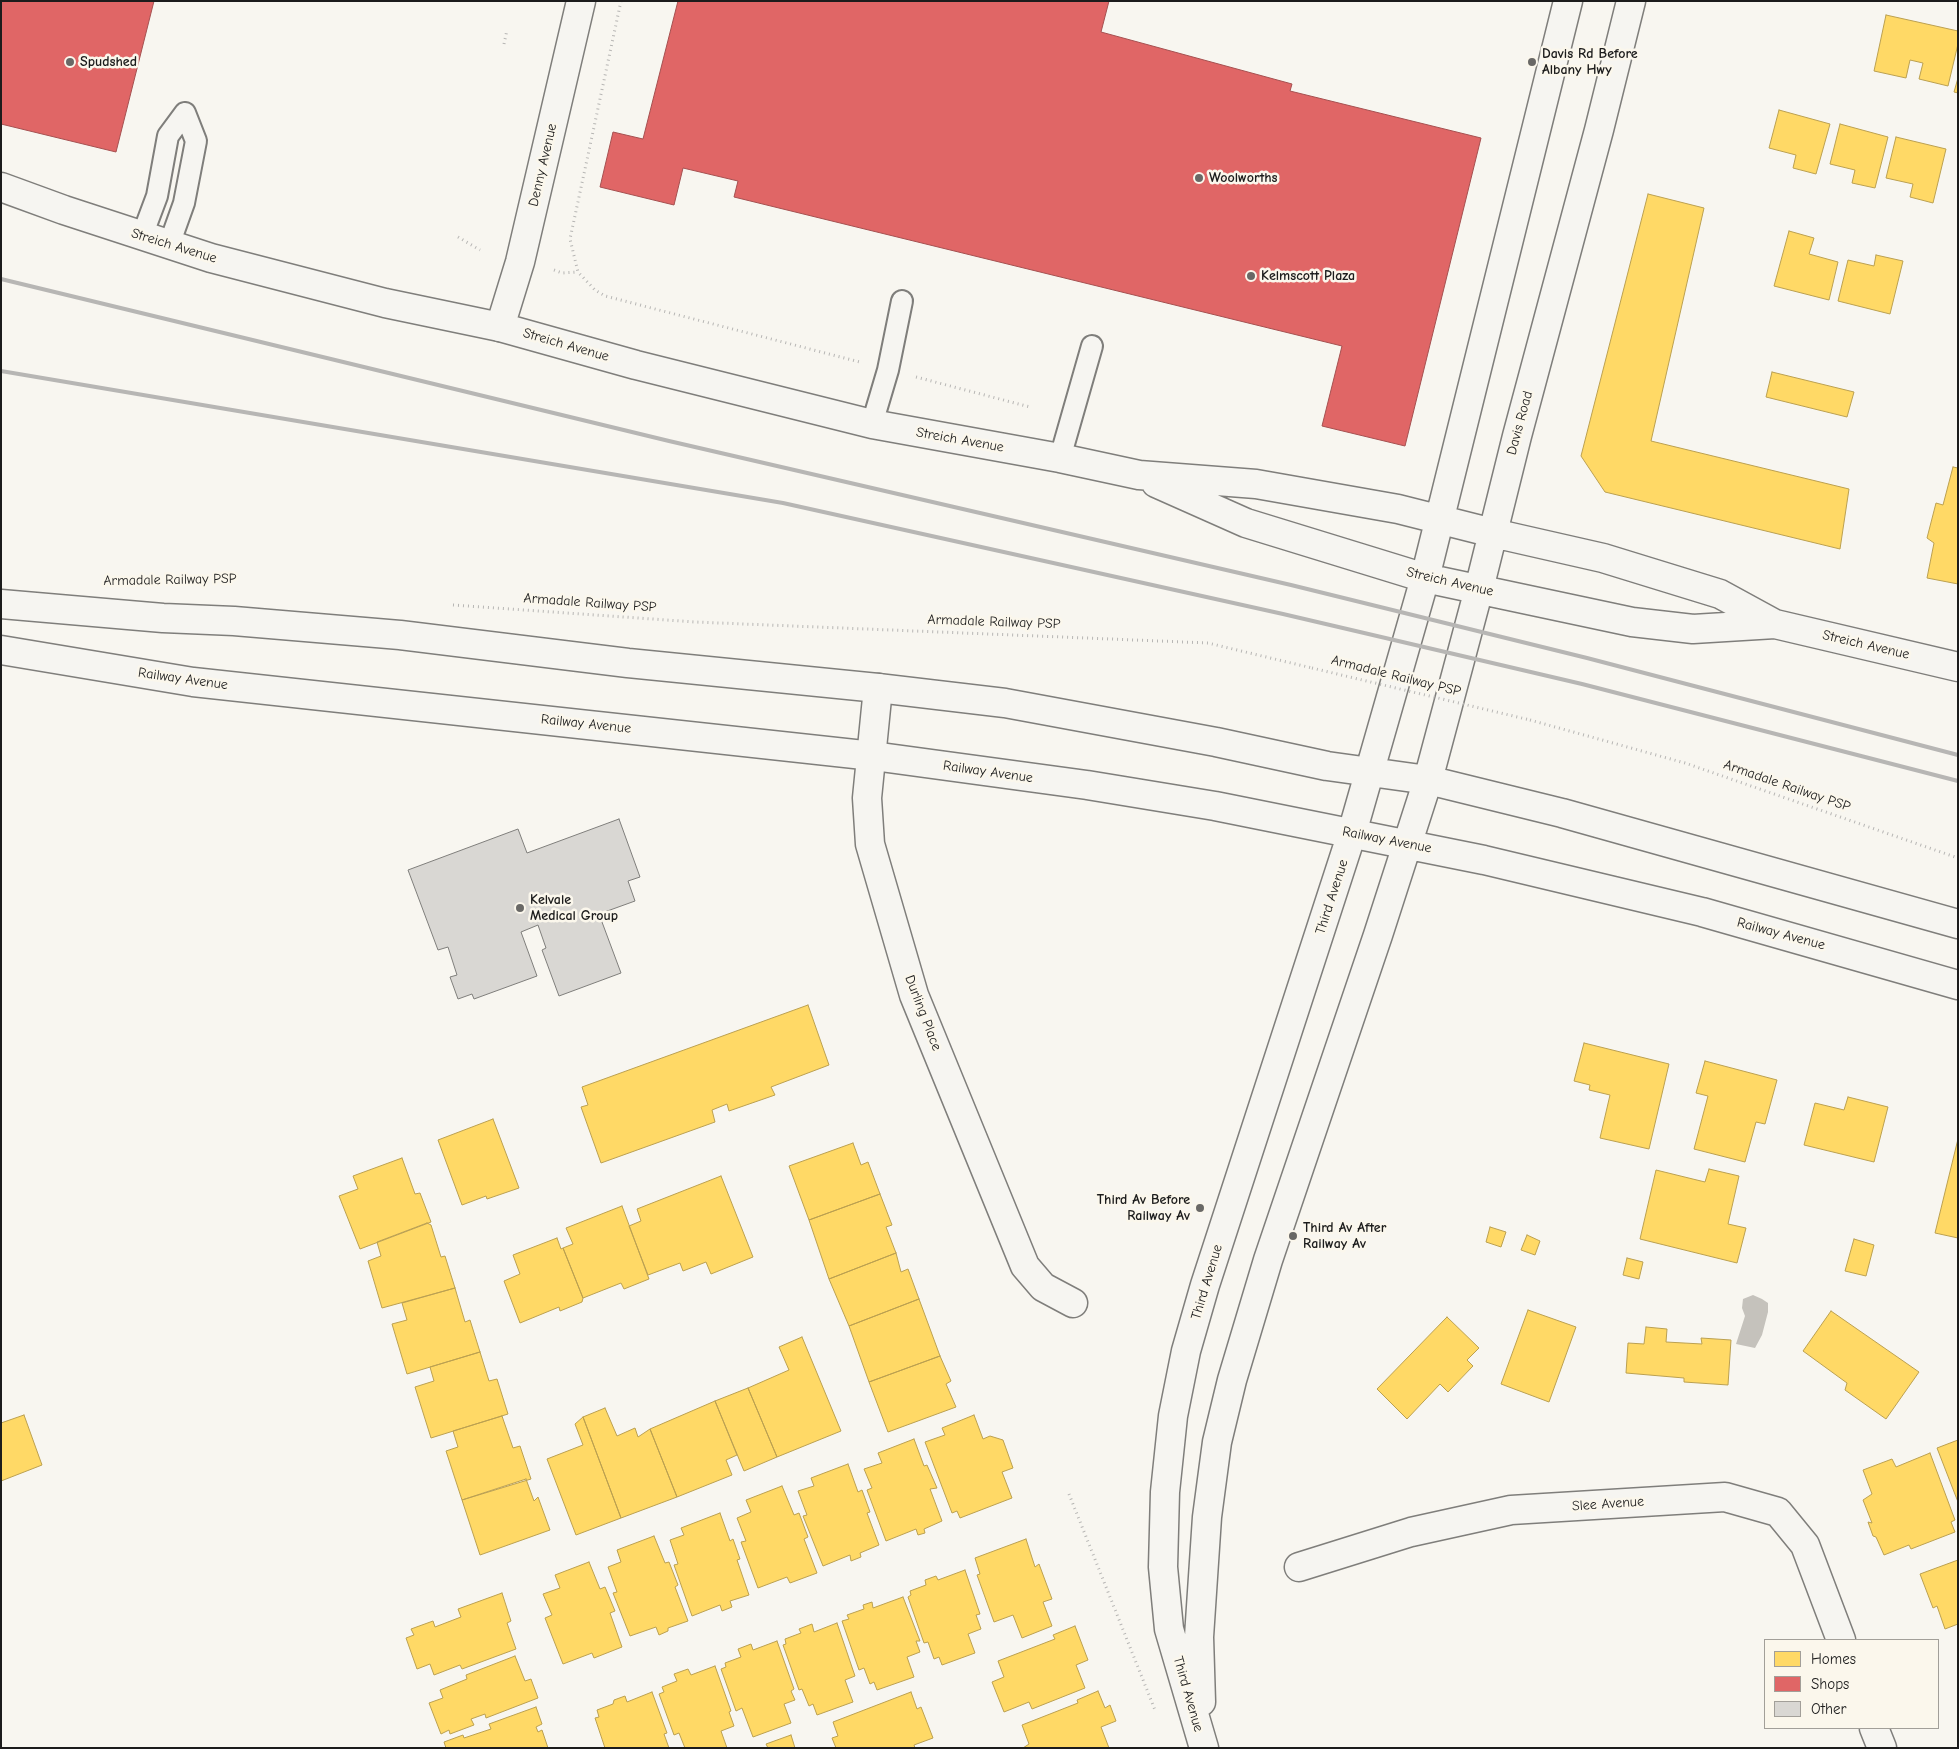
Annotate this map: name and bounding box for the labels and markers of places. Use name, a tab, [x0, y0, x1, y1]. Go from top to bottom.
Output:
place label: Davis Rd Before Albany Hwy	[1542, 46, 1638, 78]
place label: Spudshed	[80, 54, 137, 70]
marker: Spudshed	[64, 56, 76, 68]
marker: Davis Rd Before Albany Hwy	[1526, 56, 1538, 68]
place label: Woolworths	[1209, 170, 1278, 186]
marker: Woolworths	[1193, 172, 1205, 184]
place label: Kelmscott Plaza	[1261, 268, 1355, 284]
marker: Kelmscott Plaza	[1245, 270, 1257, 282]
place label: Kelvale Medical Group	[530, 892, 618, 924]
marker: Kelvale Medical Group	[514, 902, 526, 914]
place label: Third Av Before Railway Av	[1097, 1192, 1190, 1224]
marker: Third Av Before Railway Av	[1194, 1202, 1206, 1214]
place label: Third Av After Railway Av	[1303, 1220, 1386, 1252]
marker: Third Av After Railway Av	[1287, 1230, 1299, 1242]

